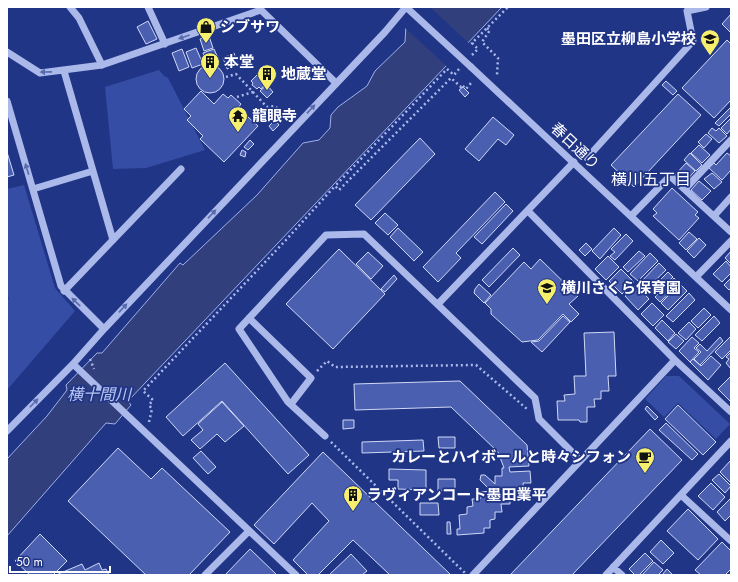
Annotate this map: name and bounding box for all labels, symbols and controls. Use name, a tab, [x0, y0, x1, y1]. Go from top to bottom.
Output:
shop icon: シブサワ	[195, 16, 217, 44]
place label: シブサワ	[220, 16, 280, 38]
place label: 墨田区立柳島小学校	[561, 28, 696, 50]
school or university icon: 墨田区立柳島小学校	[699, 28, 721, 56]
one-way arrow	[178, 34, 190, 40]
building icon: 本堂	[199, 51, 221, 79]
place label: 本堂	[224, 51, 254, 73]
building icon: 地蔵堂	[256, 63, 278, 91]
place label: 地蔵堂	[281, 63, 326, 85]
one-way arrow	[39, 69, 52, 75]
one-way arrow	[307, 104, 316, 114]
temple icon: 龍眼寺	[227, 105, 249, 133]
place label: 龍眼寺	[252, 105, 297, 127]
street label: 春日通り	[546, 117, 604, 175]
one-way arrow	[24, 162, 30, 174]
district label: 横川五丁目	[611, 168, 691, 191]
one-way arrow	[208, 209, 217, 219]
school or university icon: 横川さくら保育園	[536, 277, 558, 305]
place label: 横川さくら保育園	[561, 277, 681, 299]
one-way arrow	[71, 297, 81, 307]
one-way arrow	[118, 304, 127, 313]
water label: 横十間川	[67, 383, 133, 406]
one-way arrow	[29, 398, 39, 408]
place label: カレーとハイボールと時々シフォン	[391, 446, 631, 468]
cafe icon: カレーとハイボールと時々シフォン	[634, 446, 656, 474]
building icon: ラヴィアンコート墨田業平	[342, 484, 364, 512]
place label: ラヴィアンコート墨田業平	[367, 484, 546, 506]
scale bar	[10, 548, 110, 574]
text: 50 m	[16, 553, 43, 571]

